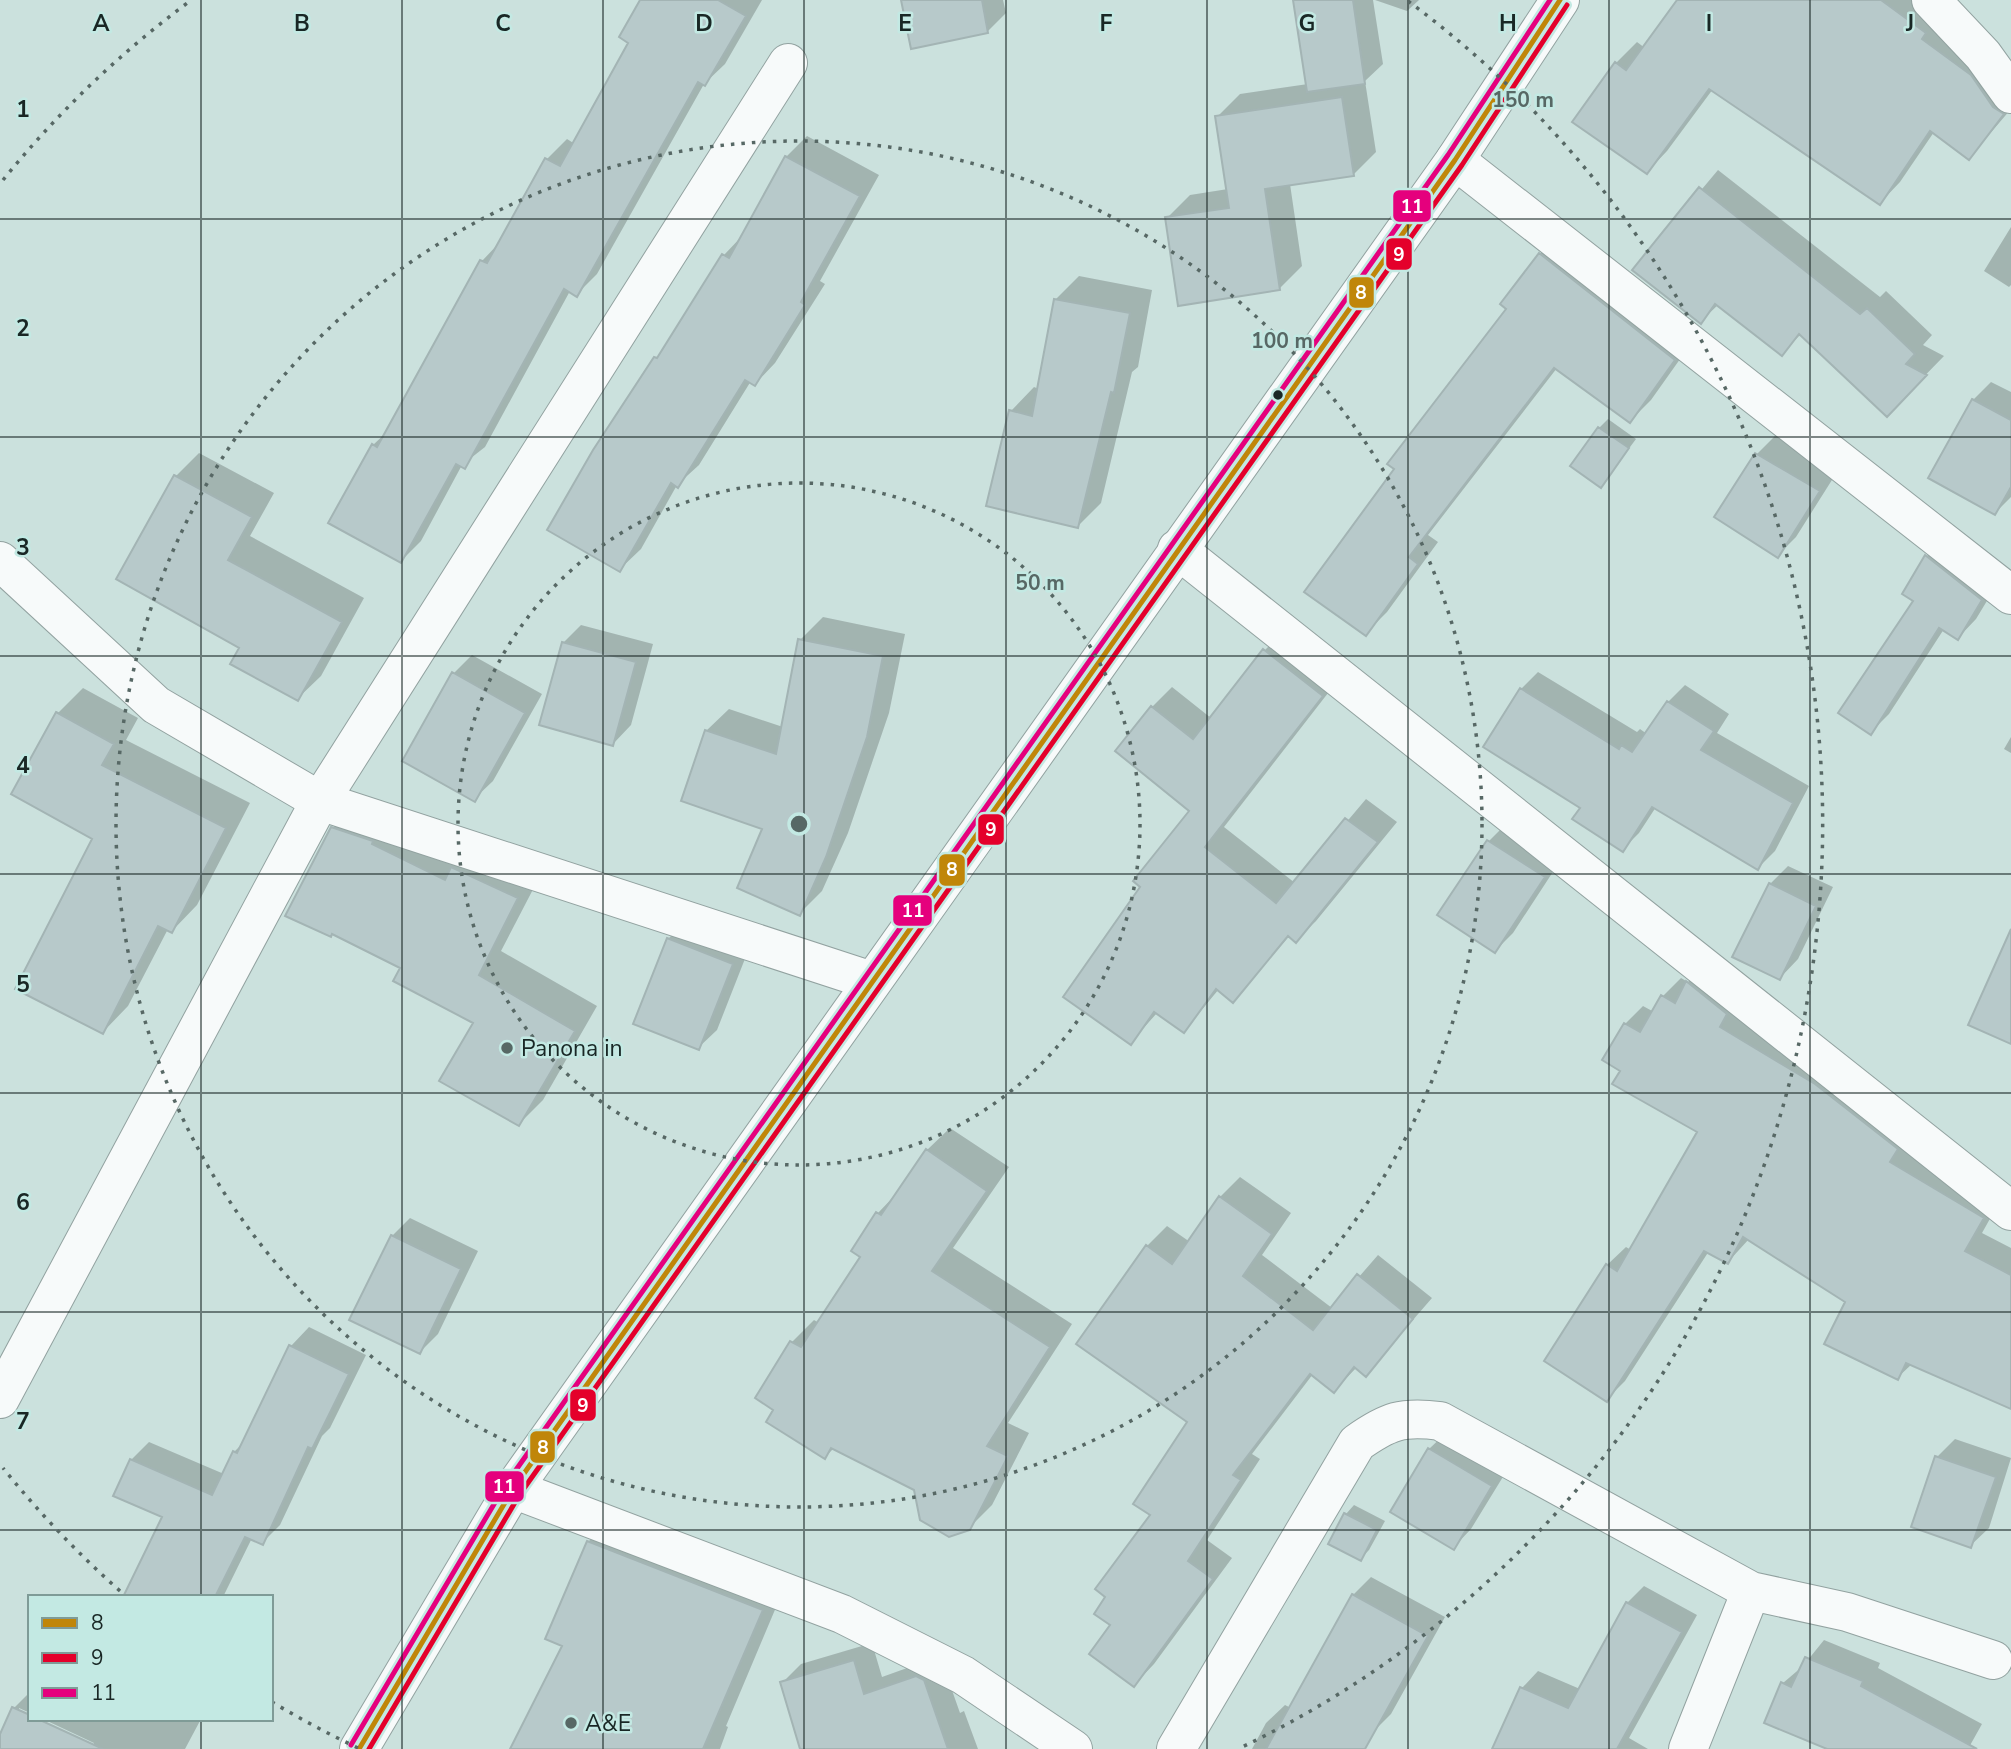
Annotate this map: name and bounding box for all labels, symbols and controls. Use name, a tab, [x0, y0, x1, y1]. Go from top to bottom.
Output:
text: A	[92, 8, 110, 39]
text: B	[294, 8, 310, 39]
text: C	[495, 8, 511, 39]
text: D	[695, 8, 713, 39]
text: E	[898, 8, 912, 39]
text: F	[1100, 8, 1113, 39]
text: G	[1299, 8, 1315, 39]
text: H	[1499, 8, 1517, 39]
text: I	[1706, 8, 1712, 39]
text: J	[1905, 8, 1914, 39]
text: 150 m	[1492, 86, 1554, 114]
text: 1	[16, 94, 30, 125]
line badge: 11	[1392, 189, 1432, 223]
text: 11	[1401, 194, 1423, 220]
line badge: 9	[1385, 237, 1413, 271]
text: 9	[1393, 242, 1405, 268]
line badge: 8	[1348, 276, 1375, 309]
text: 8	[1355, 280, 1367, 306]
text: 2	[16, 313, 30, 344]
text: 100 m	[1251, 327, 1313, 355]
unlabelled marker	[1271, 388, 1285, 402]
text: 3	[16, 532, 30, 563]
text: 50 m	[1015, 569, 1065, 597]
text: 4	[16, 750, 30, 781]
centre of rings	[787, 812, 811, 836]
line badge: 9	[977, 813, 1005, 846]
text: 9	[985, 817, 997, 843]
line badge: 8	[938, 853, 966, 887]
text: 8	[946, 857, 958, 883]
line badge: 11	[892, 894, 933, 927]
text: 11	[902, 898, 924, 924]
text: 5	[16, 969, 30, 1000]
place label: Panona in	[521, 1033, 623, 1064]
marker: Panona in	[499, 1040, 515, 1056]
text: 6	[16, 1187, 30, 1218]
line badge: 9	[569, 1388, 597, 1422]
text: 9	[577, 1393, 589, 1419]
text: 7	[16, 1406, 30, 1437]
line badge: 8	[529, 1430, 556, 1464]
text: 8	[537, 1435, 549, 1461]
line badge: 11	[484, 1470, 525, 1503]
text: 11	[493, 1474, 515, 1500]
legend	[28, 1595, 273, 1721]
text: 8	[91, 1609, 104, 1637]
text: 9	[91, 1644, 104, 1672]
text: 11	[91, 1679, 116, 1707]
place label: A&E	[585, 1708, 631, 1739]
marker: A&E	[563, 1715, 579, 1731]

